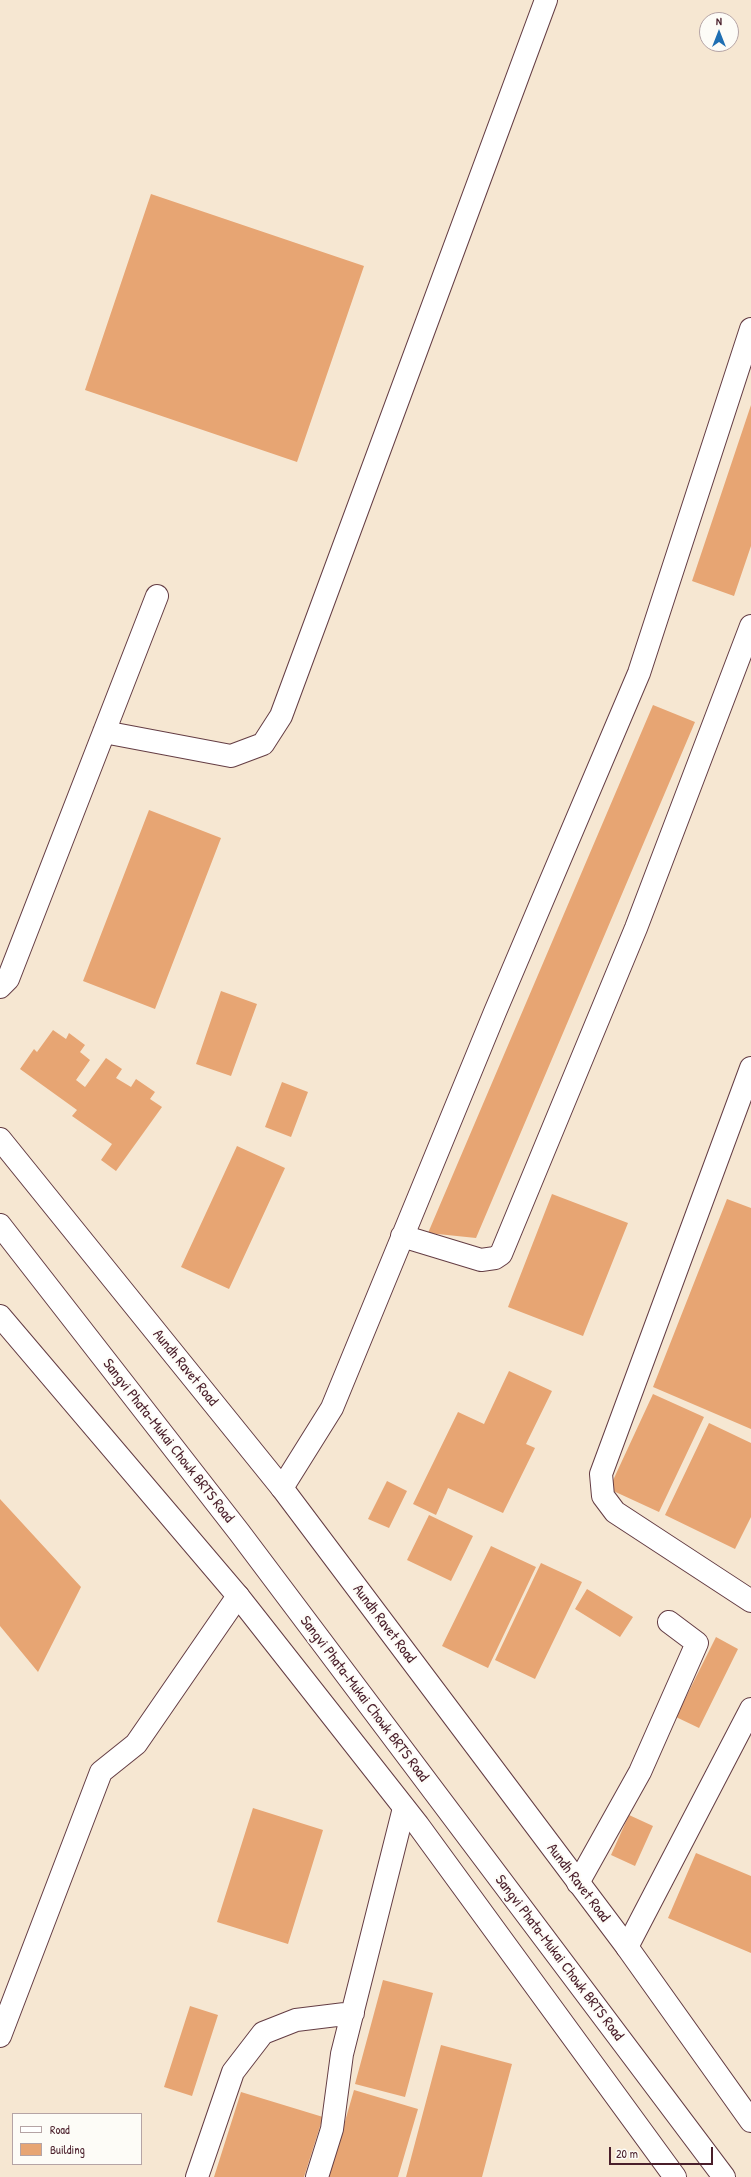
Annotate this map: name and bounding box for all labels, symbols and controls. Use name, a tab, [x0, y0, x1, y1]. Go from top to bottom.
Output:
north arrow	[699, 12, 739, 52]
text: N	[716, 14, 722, 28]
street label: Aundh Ravet Road	[149, 1326, 221, 1410]
street label: Sangvi Phata-Mukai Chowk BRTS Road	[98, 1356, 238, 1526]
street label: Aundh Ravet Road	[349, 1581, 419, 1667]
street label: Sangvi Phata-Mukai Chowk BRTS Road	[296, 1613, 432, 1785]
street label: Aundh Ravet Road	[543, 1840, 613, 1926]
street label: Sangvi Phata-Mukai Chowk BRTS Road	[491, 1872, 627, 2044]
legend	[12, 2113, 142, 2165]
text: Road	[50, 2121, 70, 2138]
scale bar	[611, 2139, 715, 2165]
text: Building	[50, 2141, 85, 2158]
text: 20 m	[616, 2145, 638, 2162]

